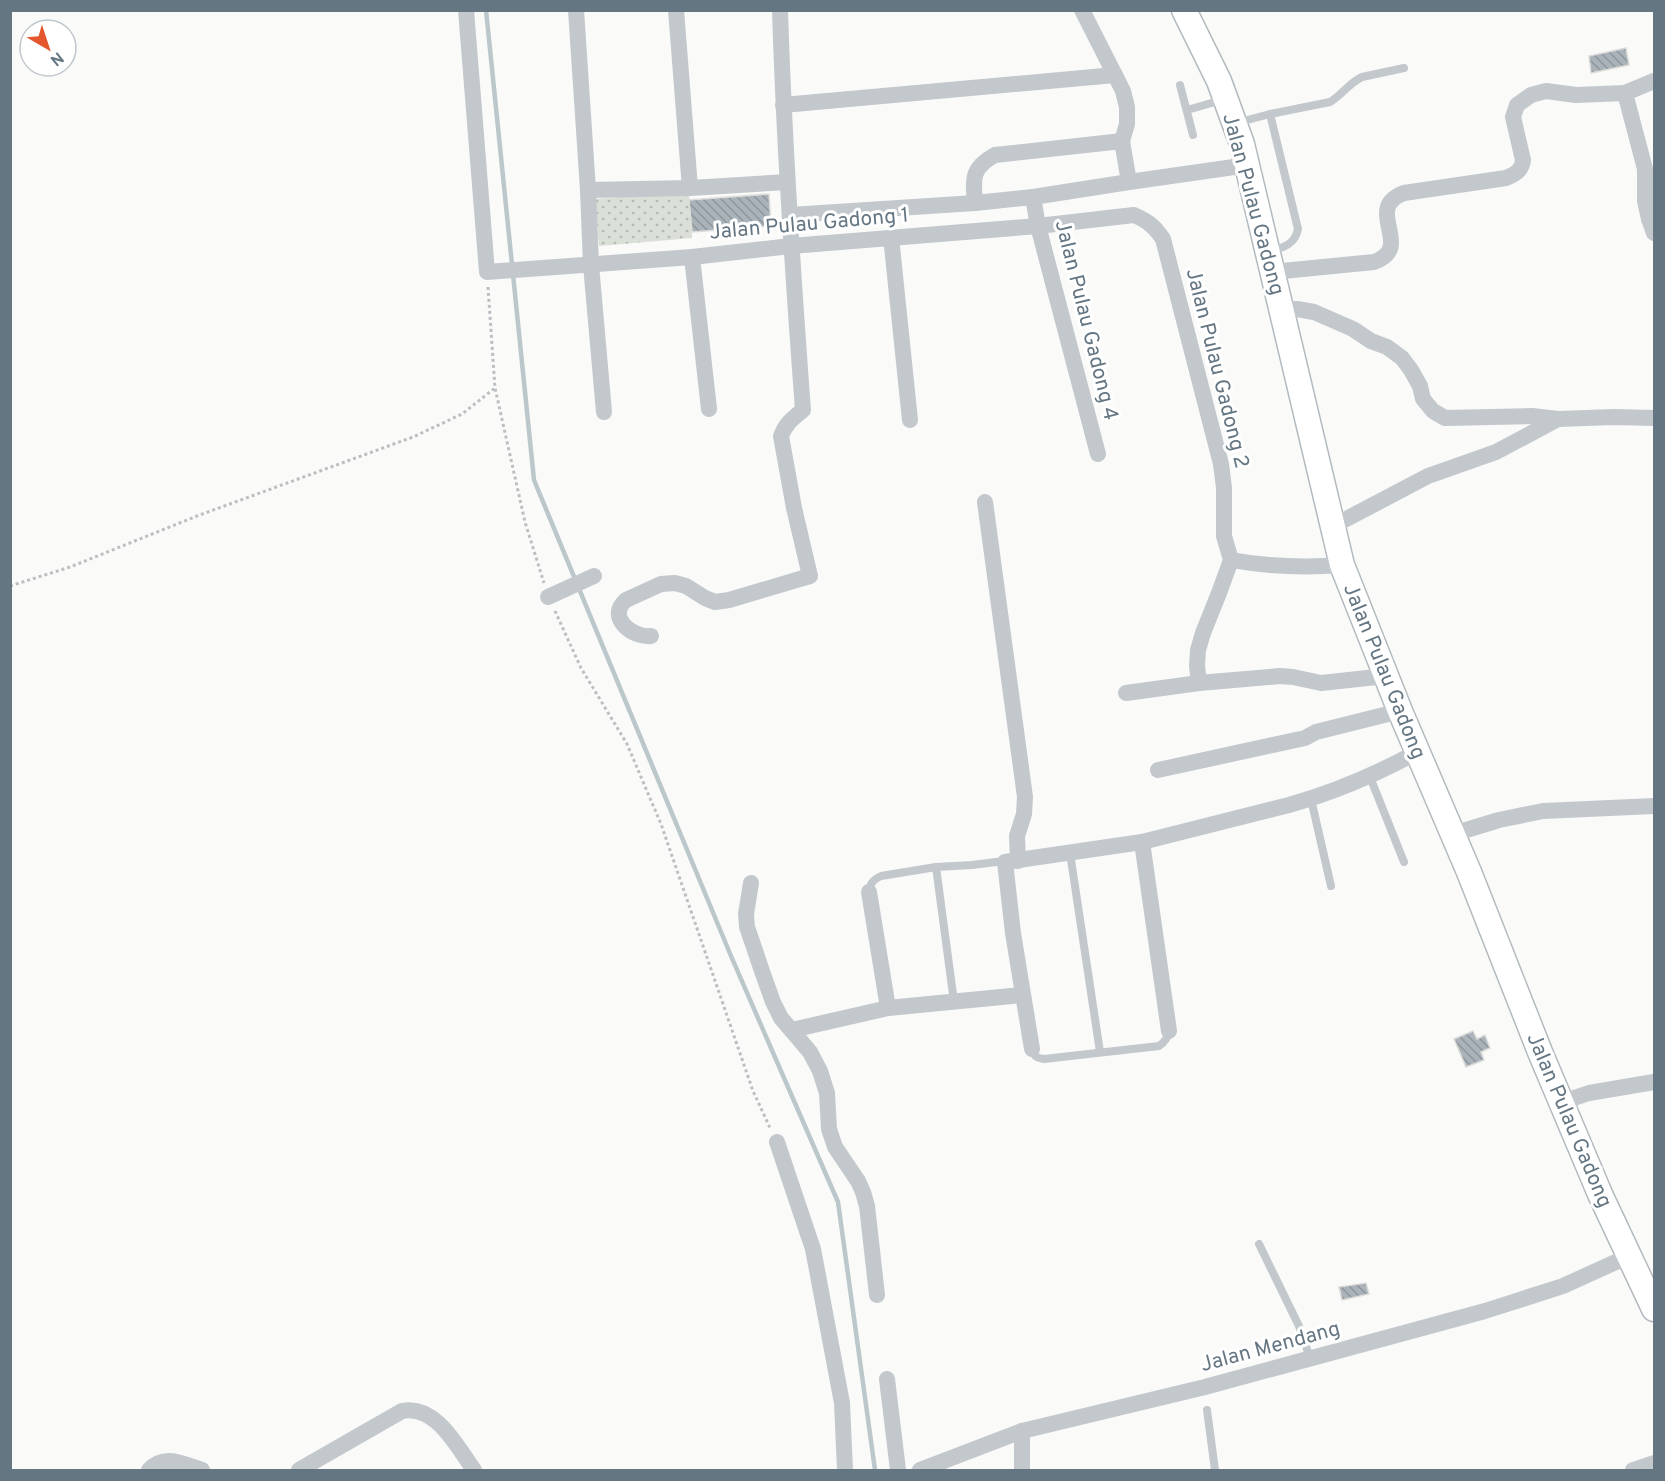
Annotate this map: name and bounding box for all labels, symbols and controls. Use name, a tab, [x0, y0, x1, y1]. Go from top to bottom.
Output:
north arrow	[18, 18, 78, 78]
text: N	[45, 47, 67, 69]
street label: Jalan Pulau Gadong	[1215, 110, 1290, 298]
street label: Jalan Pulau Gadong 1	[708, 202, 910, 247]
street label: Jalan Pulau Gadong 4	[1048, 217, 1123, 423]
street label: Jalan Pulau Gadong 2	[1179, 266, 1254, 471]
street label: Jalan Pulau Gadong	[1336, 580, 1431, 763]
street label: Jalan Pulau Gadong	[1520, 1029, 1618, 1212]
street label: Jalan Mendang	[1197, 1316, 1343, 1379]

